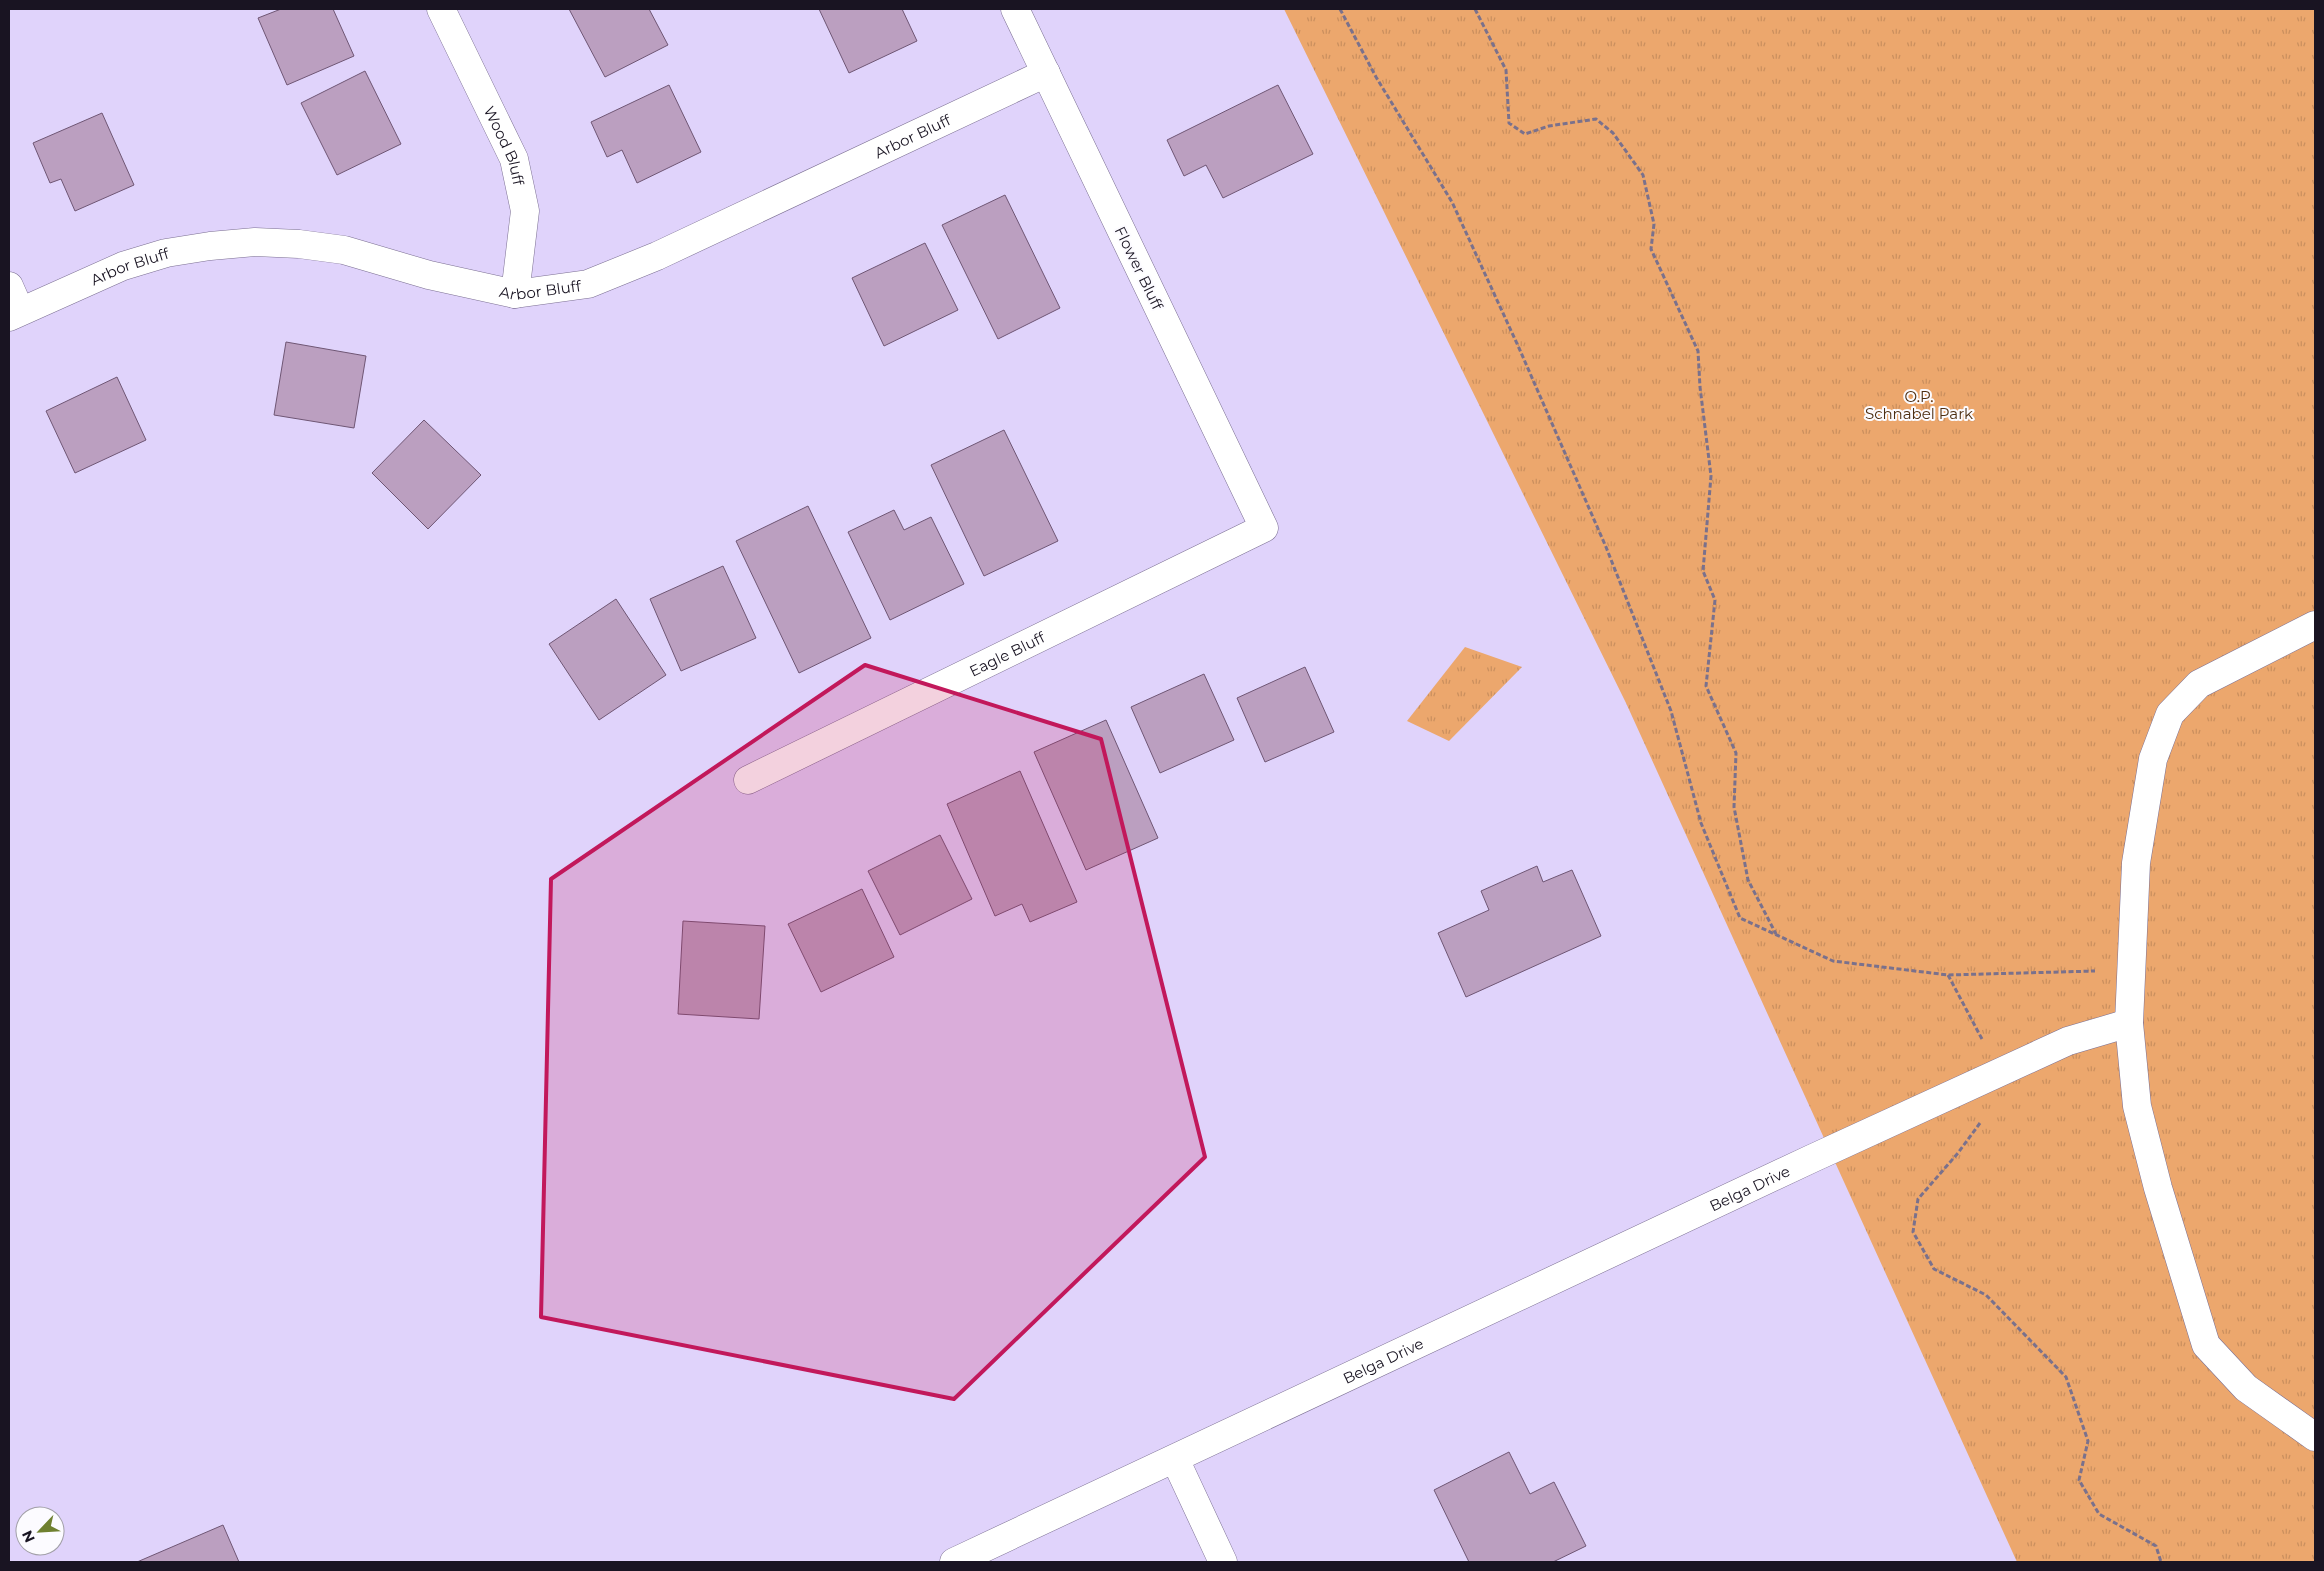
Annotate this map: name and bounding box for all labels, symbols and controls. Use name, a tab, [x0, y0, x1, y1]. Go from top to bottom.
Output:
street label: Wood Bluff	[480, 103, 529, 188]
street label: Arbor Bluff	[871, 109, 954, 162]
street label: Flower Bluff	[1111, 223, 1168, 314]
street label: Arbor Bluff	[87, 243, 172, 289]
street label: Arbor Bluff	[498, 275, 583, 304]
park label: O.P. Schnabel Park	[1865, 387, 1973, 423]
street label: Eagle Bluff	[966, 627, 1049, 680]
street label: Belga Drive	[1706, 1161, 1793, 1215]
street label: Belga Drive	[1340, 1333, 1426, 1387]
north arrow	[15, 1506, 65, 1556]
text: N	[18, 1528, 39, 1545]

